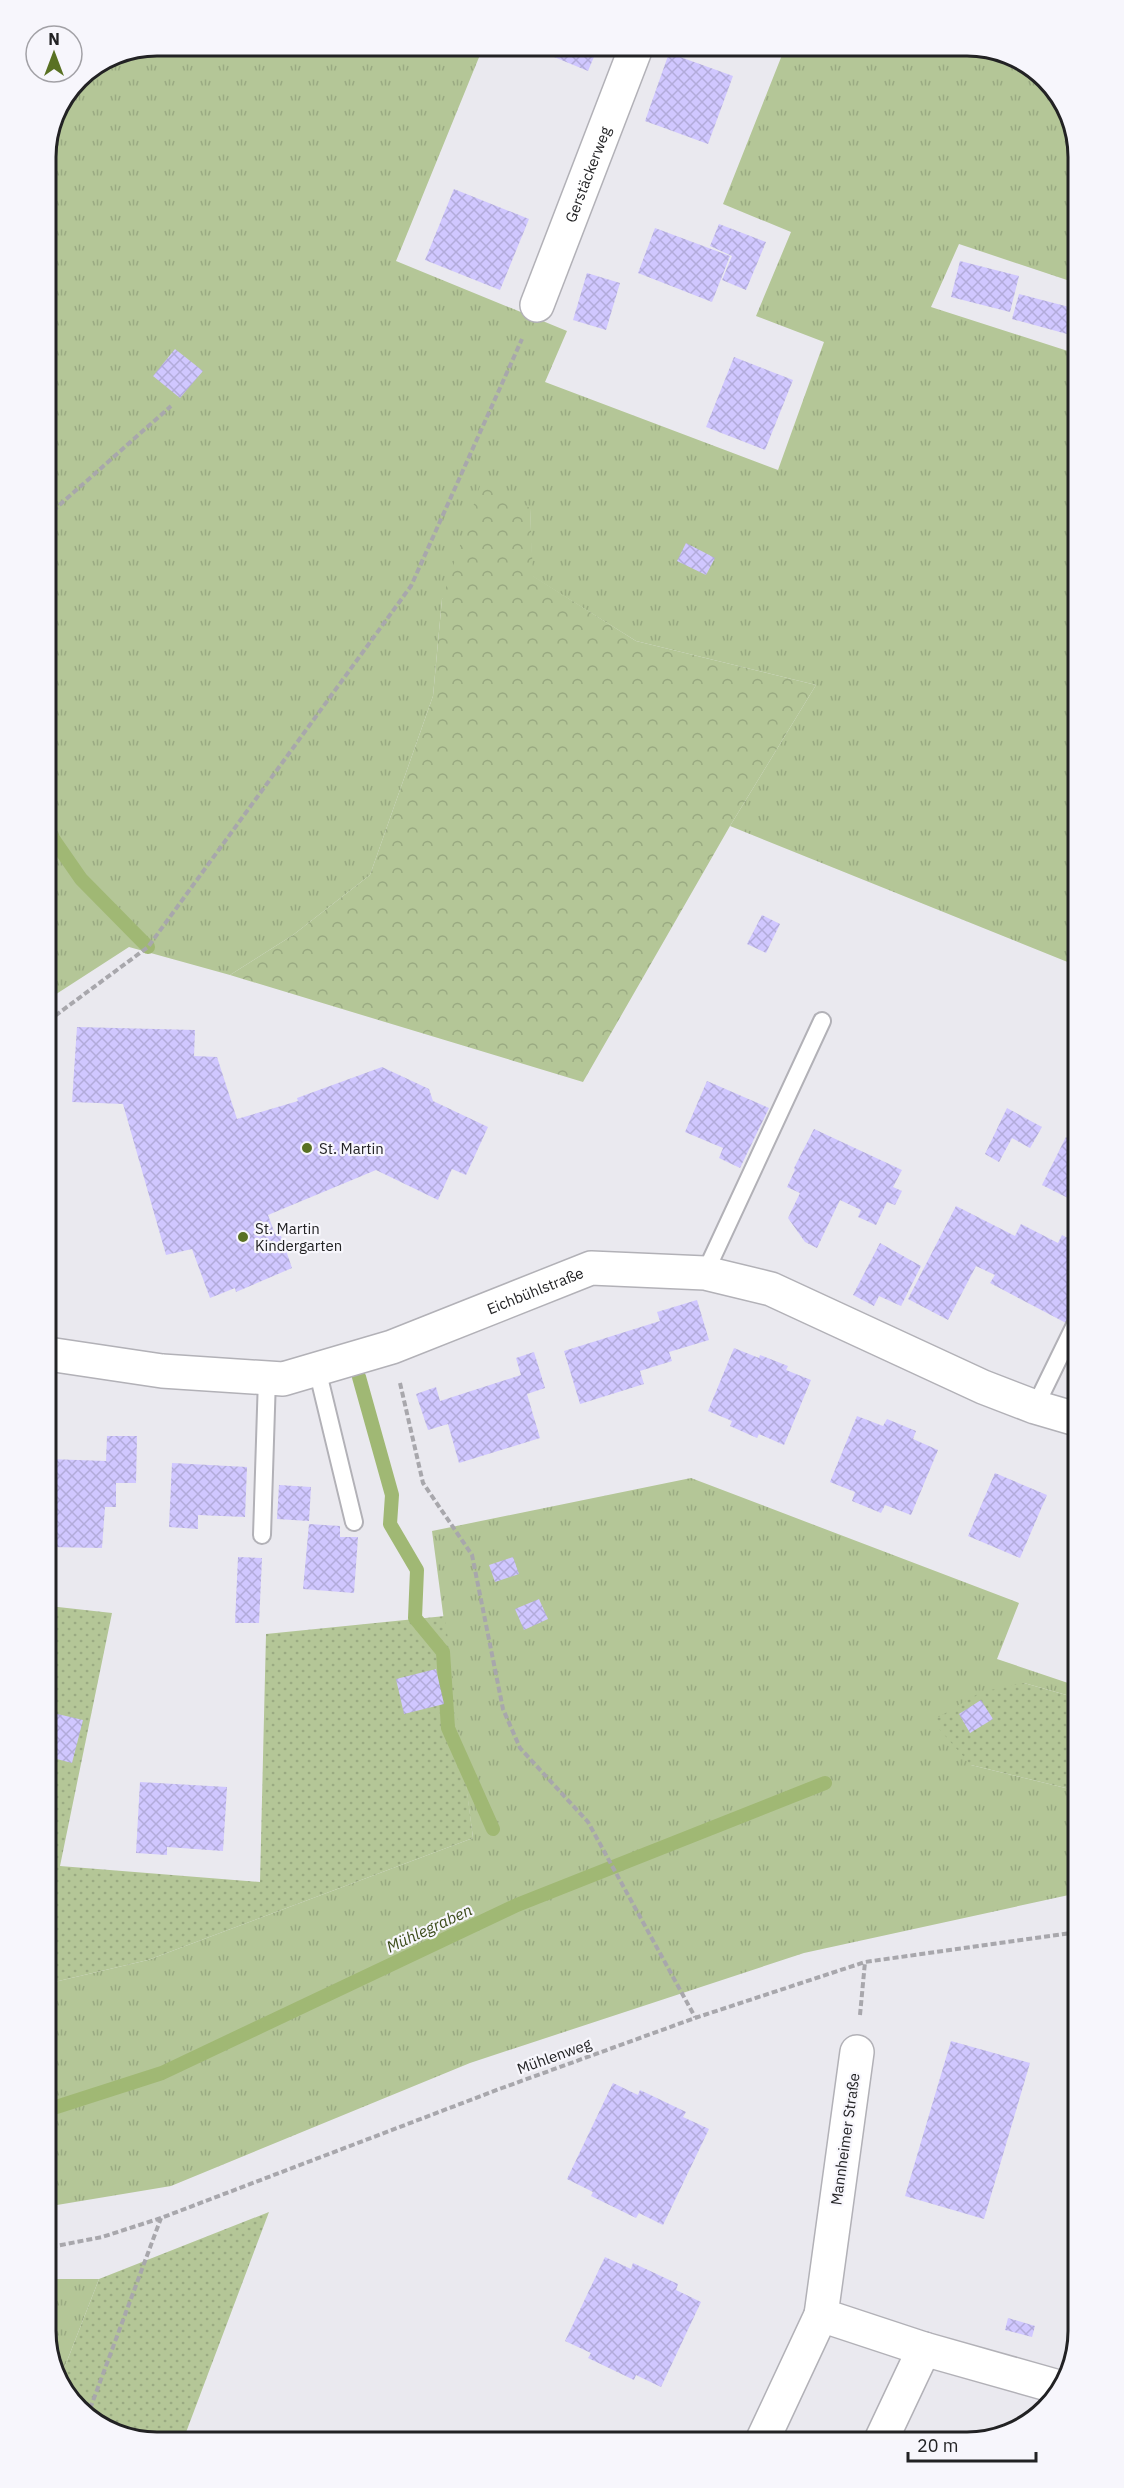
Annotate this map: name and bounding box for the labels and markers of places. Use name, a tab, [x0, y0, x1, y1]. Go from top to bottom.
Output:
place label: St. Martin	[319, 1139, 384, 1158]
marker: St. Martin	[300, 1141, 314, 1155]
place label: St. Martin Kindergarten	[255, 1219, 342, 1255]
marker: St. Martin Kindergarten	[236, 1230, 250, 1244]

